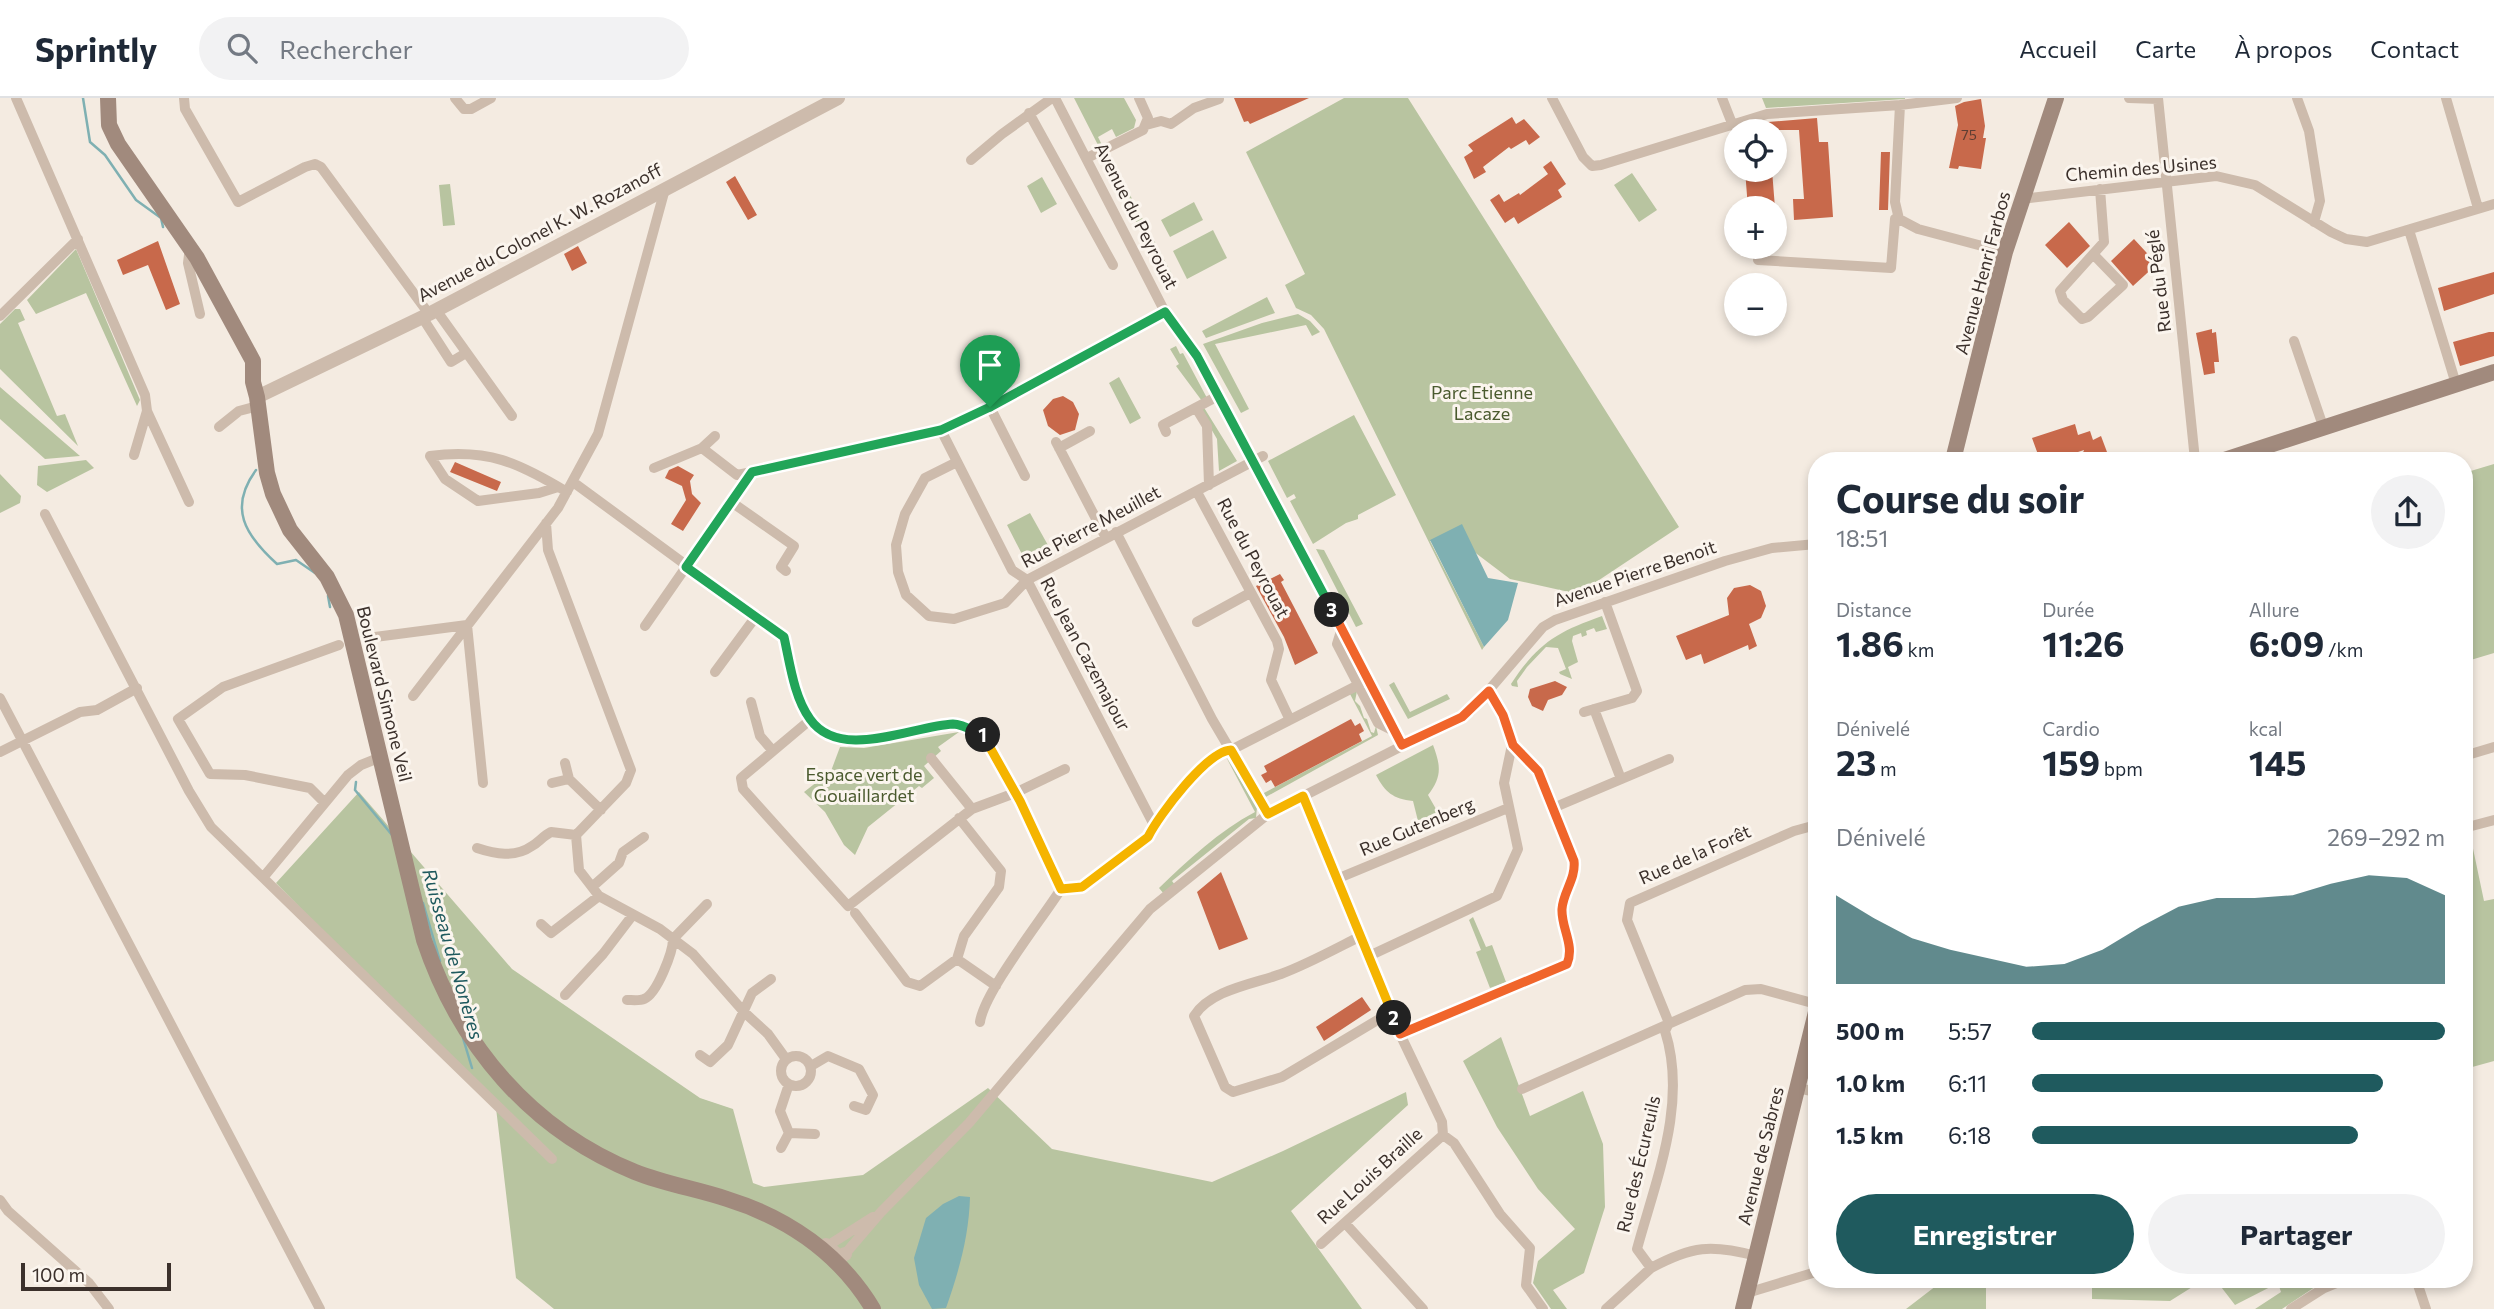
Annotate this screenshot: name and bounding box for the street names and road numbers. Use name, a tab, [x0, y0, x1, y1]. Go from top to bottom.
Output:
street label: Avenue du Peyrouat	[1090, 139, 1183, 292]
street label: Chemin des Usines	[2064, 150, 2217, 186]
street label: Avenue du Colonel K. W. Rozanoff	[414, 158, 666, 306]
street label: Avenue Henri Farbos	[1950, 189, 2014, 357]
street label: Rue du Péglé	[2141, 229, 2175, 334]
street label: Rue Pierre Meuillet	[1017, 480, 1164, 572]
street label: Rue du Peyrouat	[1213, 494, 1295, 621]
street label: Avenue Pierre Benoit	[1551, 535, 1719, 611]
street label: Rue Jean Cazemajour	[1036, 573, 1136, 734]
street label: Boulevard Simone Veil	[353, 604, 417, 784]
street label: Rue Gutenberg	[1356, 792, 1477, 860]
street label: Rue de la Forêt	[1635, 820, 1754, 889]
street label: Avenue de Sabres	[1732, 1084, 1788, 1227]
street label: Rue des Écureuils	[1612, 1093, 1664, 1234]
street label: Rue Louis Braille	[1312, 1122, 1426, 1228]

